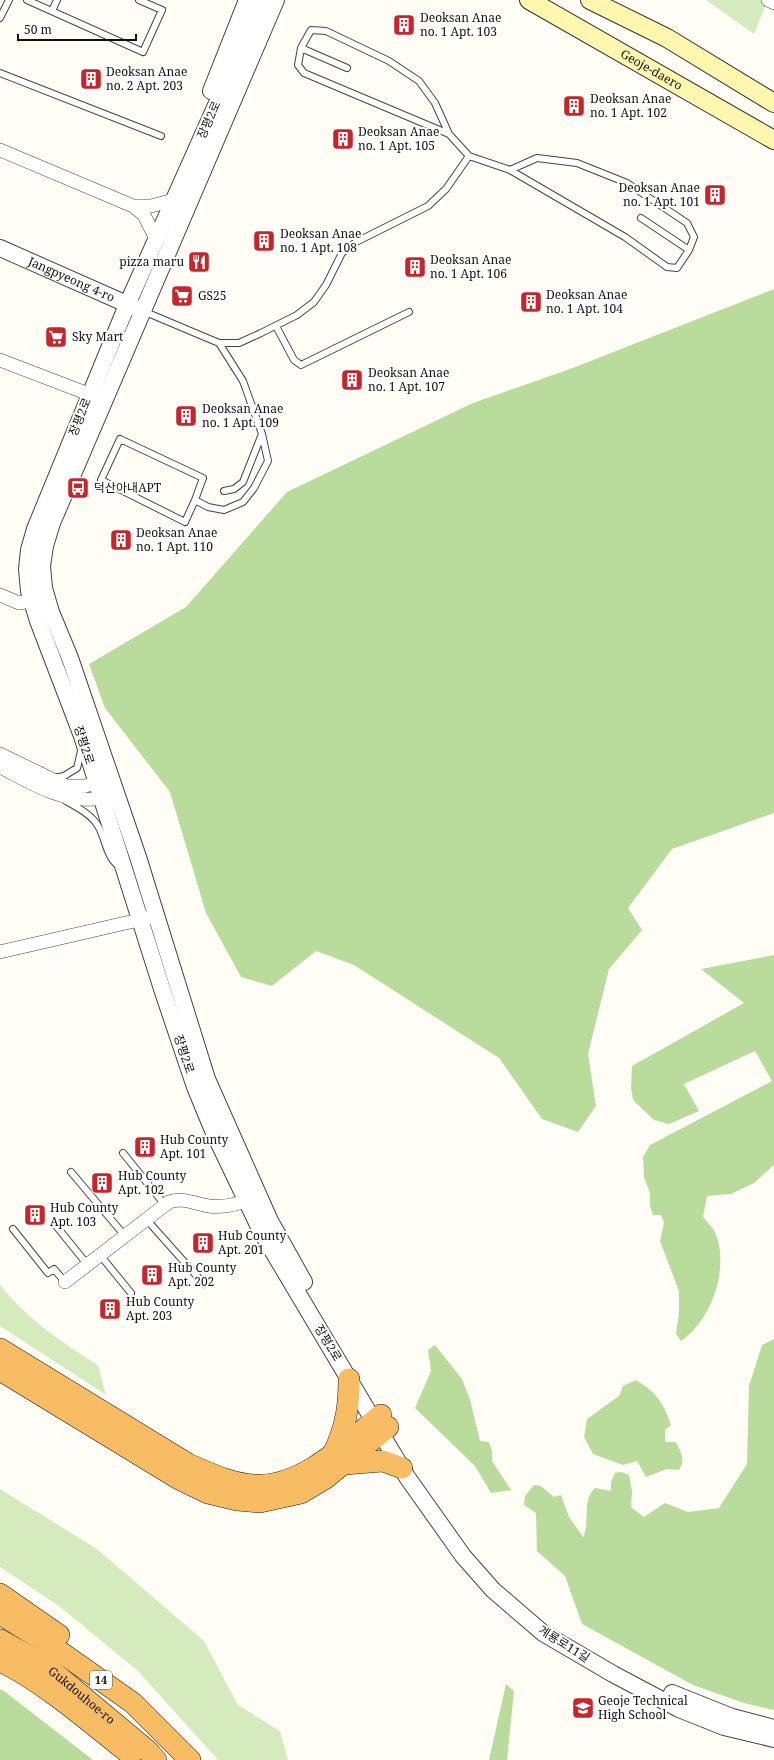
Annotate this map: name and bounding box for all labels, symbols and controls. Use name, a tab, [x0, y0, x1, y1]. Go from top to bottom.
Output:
place label: Deoksan Anae no. 1 Apt. 103	[420, 9, 502, 40]
building icon: Deoksan Anae no. 1 Apt. 103	[391, 12, 417, 38]
scale bar	[18, 16, 136, 42]
text: 50 m	[24, 21, 52, 38]
street label: Geoje-daero	[618, 45, 686, 94]
place label: Deoksan Anae no. 2 Apt. 203	[106, 63, 188, 94]
building icon: Deoksan Anae no. 2 Apt. 203	[78, 66, 104, 92]
place label: Deoksan Anae no. 1 Apt. 102	[590, 90, 672, 121]
building icon: Deoksan Anae no. 1 Apt. 102	[561, 93, 587, 119]
street label: 장평2로	[193, 98, 224, 141]
place label: Deoksan Anae no. 1 Apt. 105	[358, 123, 440, 154]
building icon: Deoksan Anae no. 1 Apt. 105	[330, 126, 356, 152]
place label: Deoksan Anae no. 1 Apt. 101	[619, 179, 700, 210]
building icon: Deoksan Anae no. 1 Apt. 101	[702, 182, 728, 208]
place label: Deoksan Anae no. 1 Apt. 108	[280, 225, 362, 256]
building icon: Deoksan Anae no. 1 Apt. 108	[251, 228, 277, 254]
restaurant icon: pizza maru	[186, 249, 212, 275]
place label: Deoksan Anae no. 1 Apt. 106	[430, 251, 512, 282]
street label: Jangpyeong 4-ro	[25, 252, 118, 306]
place label: pizza maru	[119, 253, 184, 270]
building icon: Deoksan Anae no. 1 Apt. 106	[402, 254, 428, 280]
supermarket icon: GS25	[169, 283, 195, 309]
place label: Deoksan Anae no. 1 Apt. 104	[546, 286, 628, 317]
place label: GS25	[198, 287, 227, 304]
building icon: Deoksan Anae no. 1 Apt. 104	[518, 289, 544, 315]
supermarket icon: Sky Mart	[43, 324, 69, 350]
place label: Sky Mart	[72, 328, 123, 345]
place label: Deoksan Anae no. 1 Apt. 107	[368, 364, 450, 395]
building icon: Deoksan Anae no. 1 Apt. 107	[339, 367, 365, 393]
street label: 장평2로	[64, 395, 95, 438]
place label: Deoksan Anae no. 1 Apt. 109	[202, 400, 284, 431]
building icon: Deoksan Anae no. 1 Apt. 109	[173, 403, 199, 429]
bus stop icon: 덕산아내APT	[65, 475, 91, 501]
place label: 덕산아내APT	[94, 479, 162, 496]
place label: Deoksan Anae no. 1 Apt. 110	[136, 524, 218, 555]
building icon: Deoksan Anae no. 1 Apt. 110	[108, 527, 134, 553]
street label: 장평2로	[70, 723, 99, 766]
street label: 장평2로	[170, 1032, 199, 1075]
place label: Hub County Apt. 101	[160, 1131, 229, 1162]
building icon: Hub County Apt. 101	[132, 1134, 158, 1160]
place label: Hub County Apt. 102	[118, 1167, 187, 1198]
building icon: Hub County Apt. 102	[89, 1170, 115, 1196]
place label: Hub County Apt. 103	[50, 1199, 119, 1230]
building icon: Hub County Apt. 103	[22, 1202, 48, 1228]
place label: Hub County Apt. 201	[218, 1227, 287, 1258]
building icon: Hub County Apt. 201	[190, 1230, 216, 1256]
place label: Hub County Apt. 202	[168, 1259, 237, 1290]
building icon: Hub County Apt. 202	[139, 1262, 165, 1288]
place label: Hub County Apt. 203	[126, 1293, 195, 1324]
building icon: Hub County Apt. 203	[97, 1296, 123, 1322]
street label: 장평2로	[311, 1321, 346, 1364]
street label: 계룡로11길	[535, 1621, 593, 1666]
street label: Gukdouhoe-ro	[45, 1662, 119, 1728]
road number: 14	[90, 1671, 112, 1689]
place label: Geoje Technical High School	[598, 1692, 688, 1723]
school or university icon: Geoje Technical High School	[570, 1695, 596, 1721]

